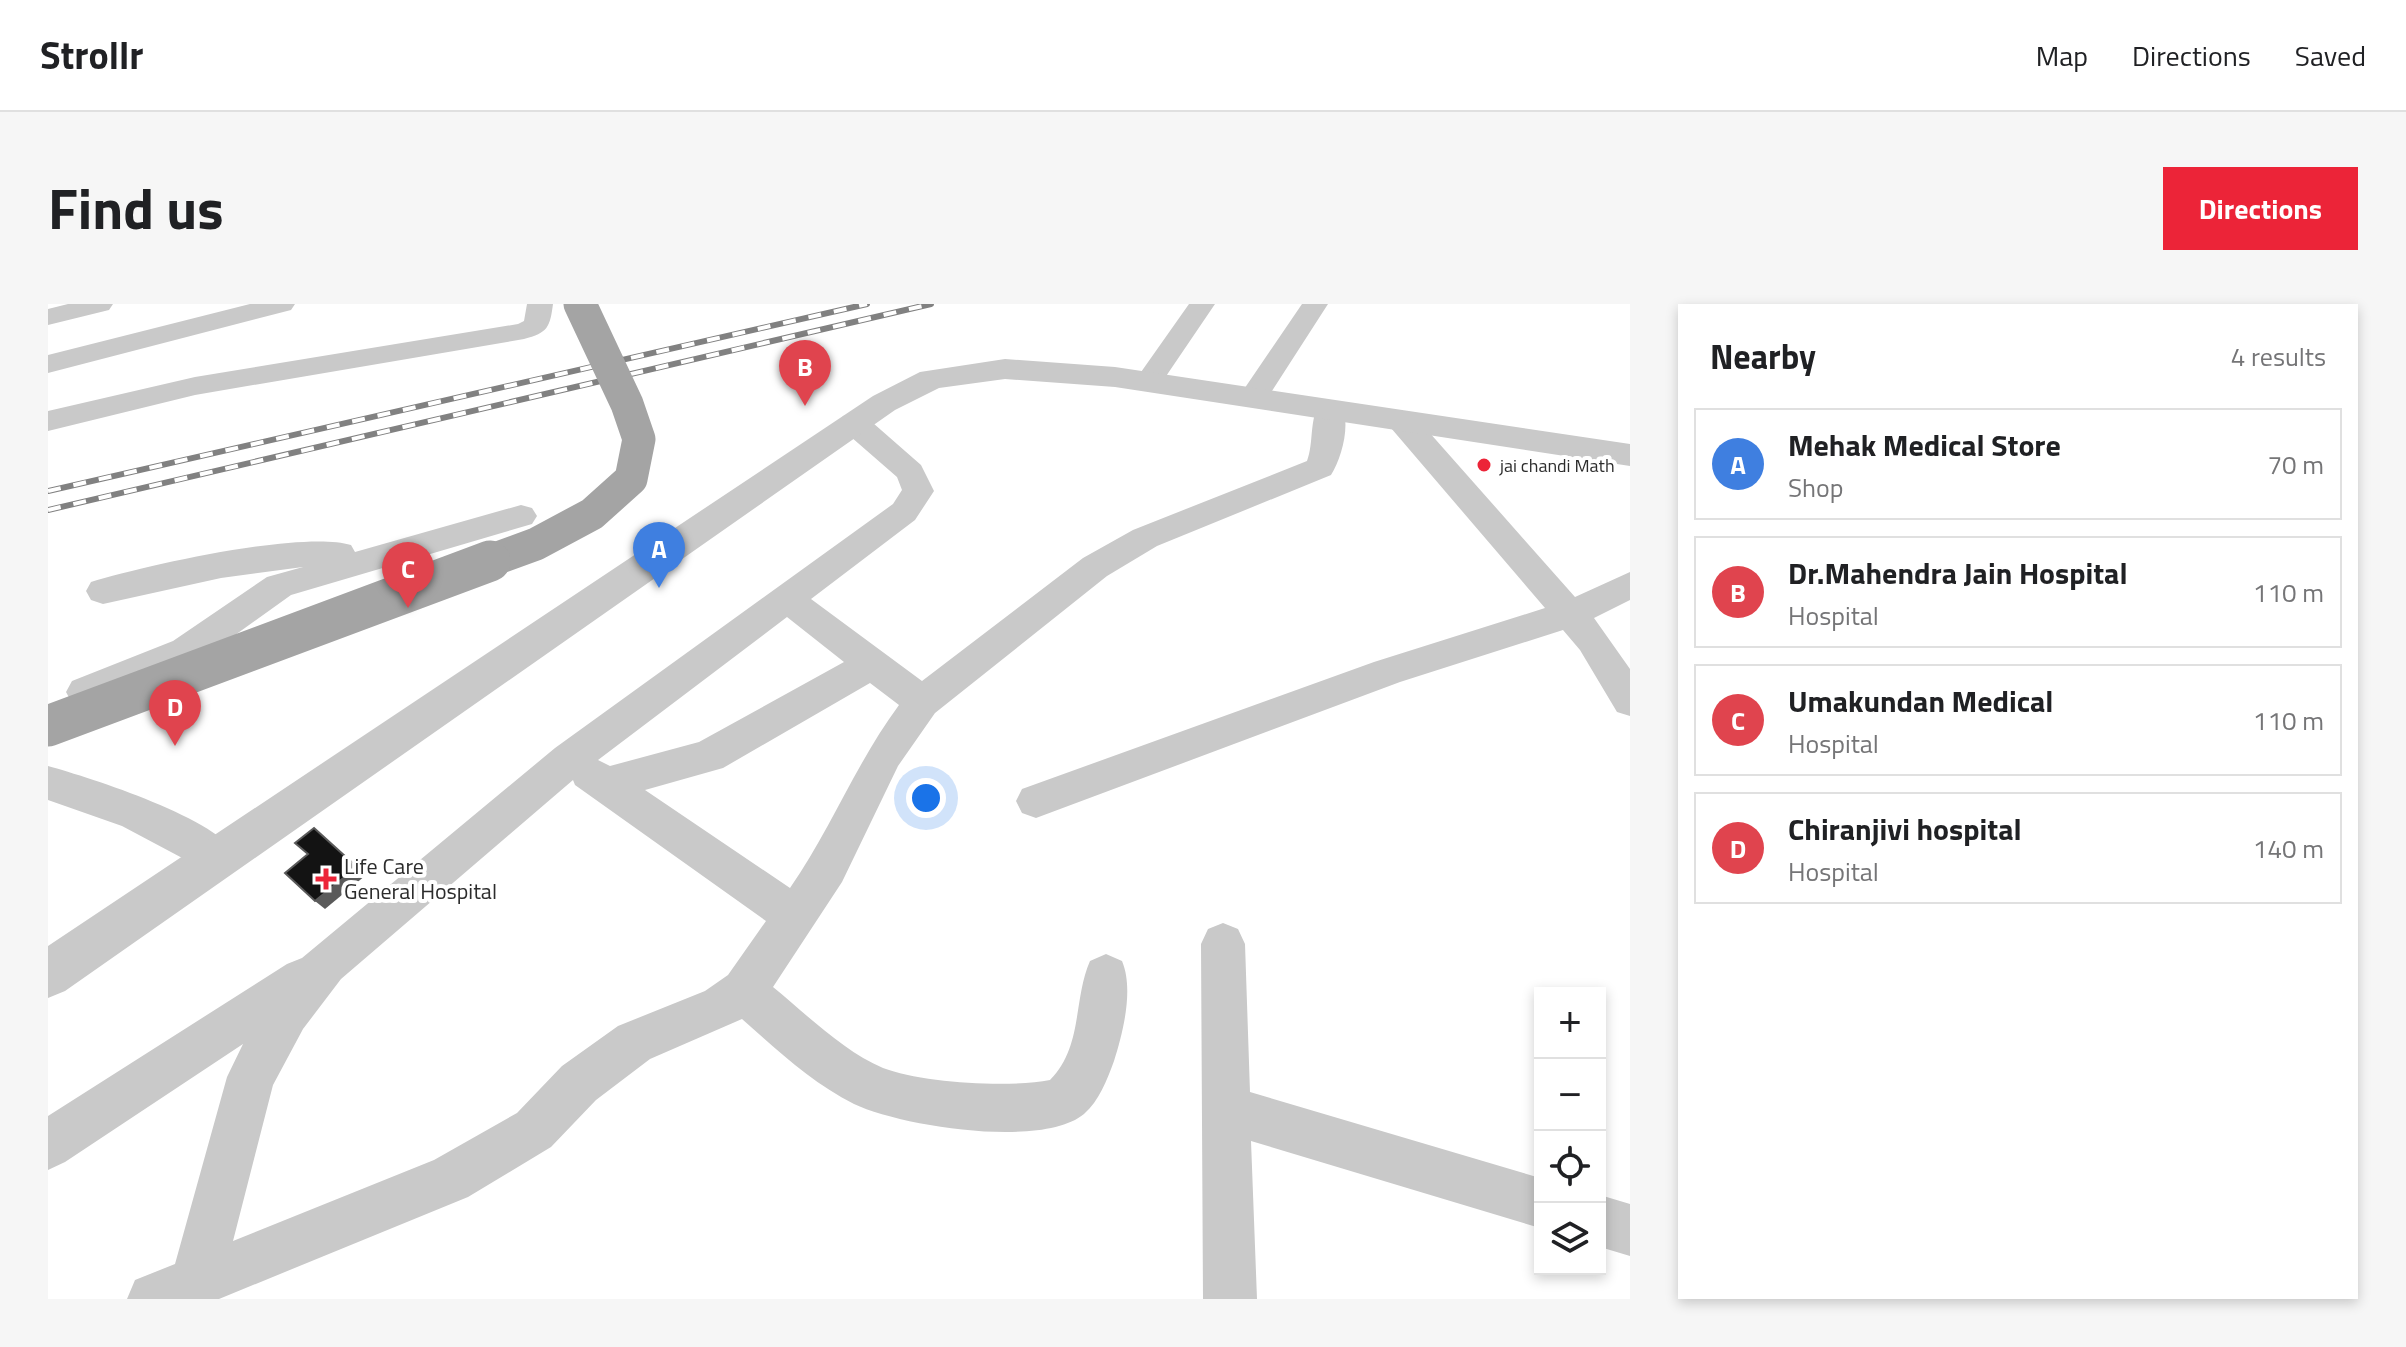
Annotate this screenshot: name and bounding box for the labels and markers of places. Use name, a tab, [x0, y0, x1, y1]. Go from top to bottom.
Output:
pin: B	[779, 340, 831, 406]
place label: jai chandi Math	[1499, 452, 1615, 479]
marker: jai chandi Math	[1475, 456, 1493, 474]
pin: A	[633, 522, 685, 588]
pin: C	[382, 542, 434, 608]
pin: D	[149, 680, 201, 746]
place label: Life Care General Hospital	[344, 849, 497, 908]
marker: Life Care General Hospital	[315, 868, 337, 890]

